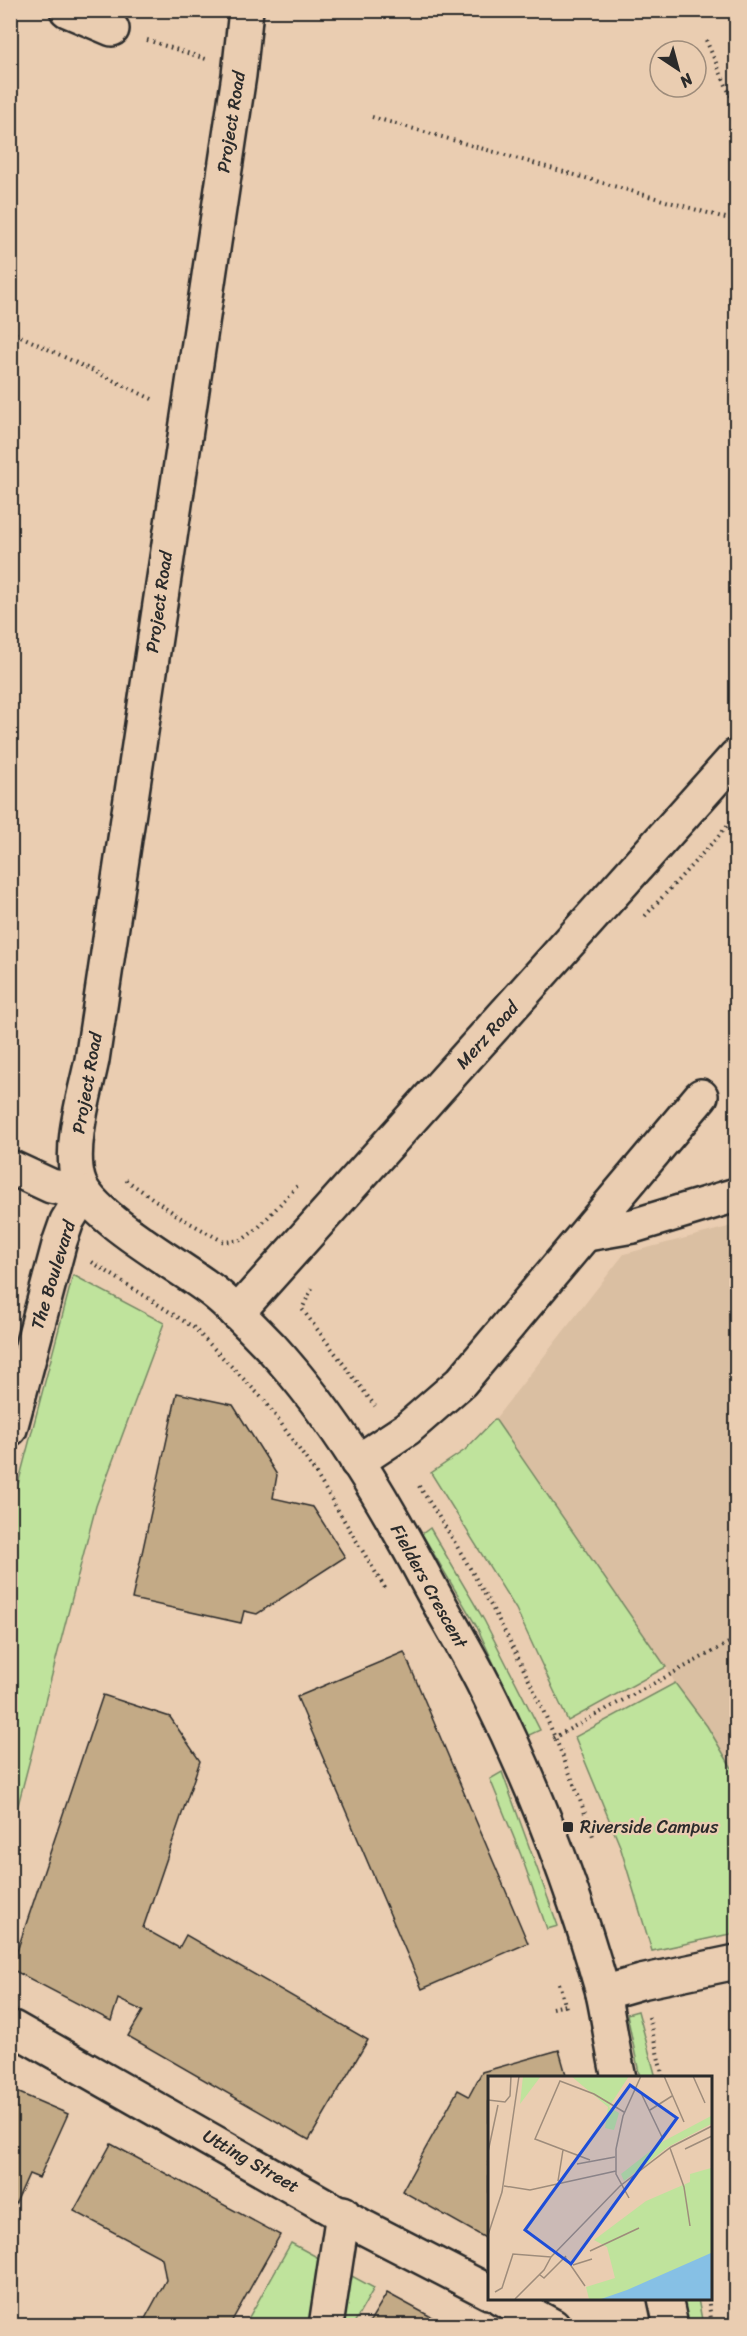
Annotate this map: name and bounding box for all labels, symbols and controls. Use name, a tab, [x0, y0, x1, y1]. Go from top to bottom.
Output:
north arrow	[648, 39, 708, 99]
text: N	[673, 65, 700, 96]
street label: Project Road	[207, 67, 255, 175]
street label: Project Road	[136, 548, 182, 655]
street label: Merz Road	[447, 992, 528, 1077]
street label: Project Road	[62, 1028, 112, 1136]
street label: The Boulevard	[21, 1215, 85, 1333]
street label: Fielders Crescent	[382, 1518, 477, 1655]
place label: Riverside Campus	[580, 1811, 719, 1843]
marker: Riverside Campus	[561, 1820, 575, 1834]
inset map	[488, 2076, 711, 2300]
street label: Utting Street	[196, 2120, 306, 2202]

